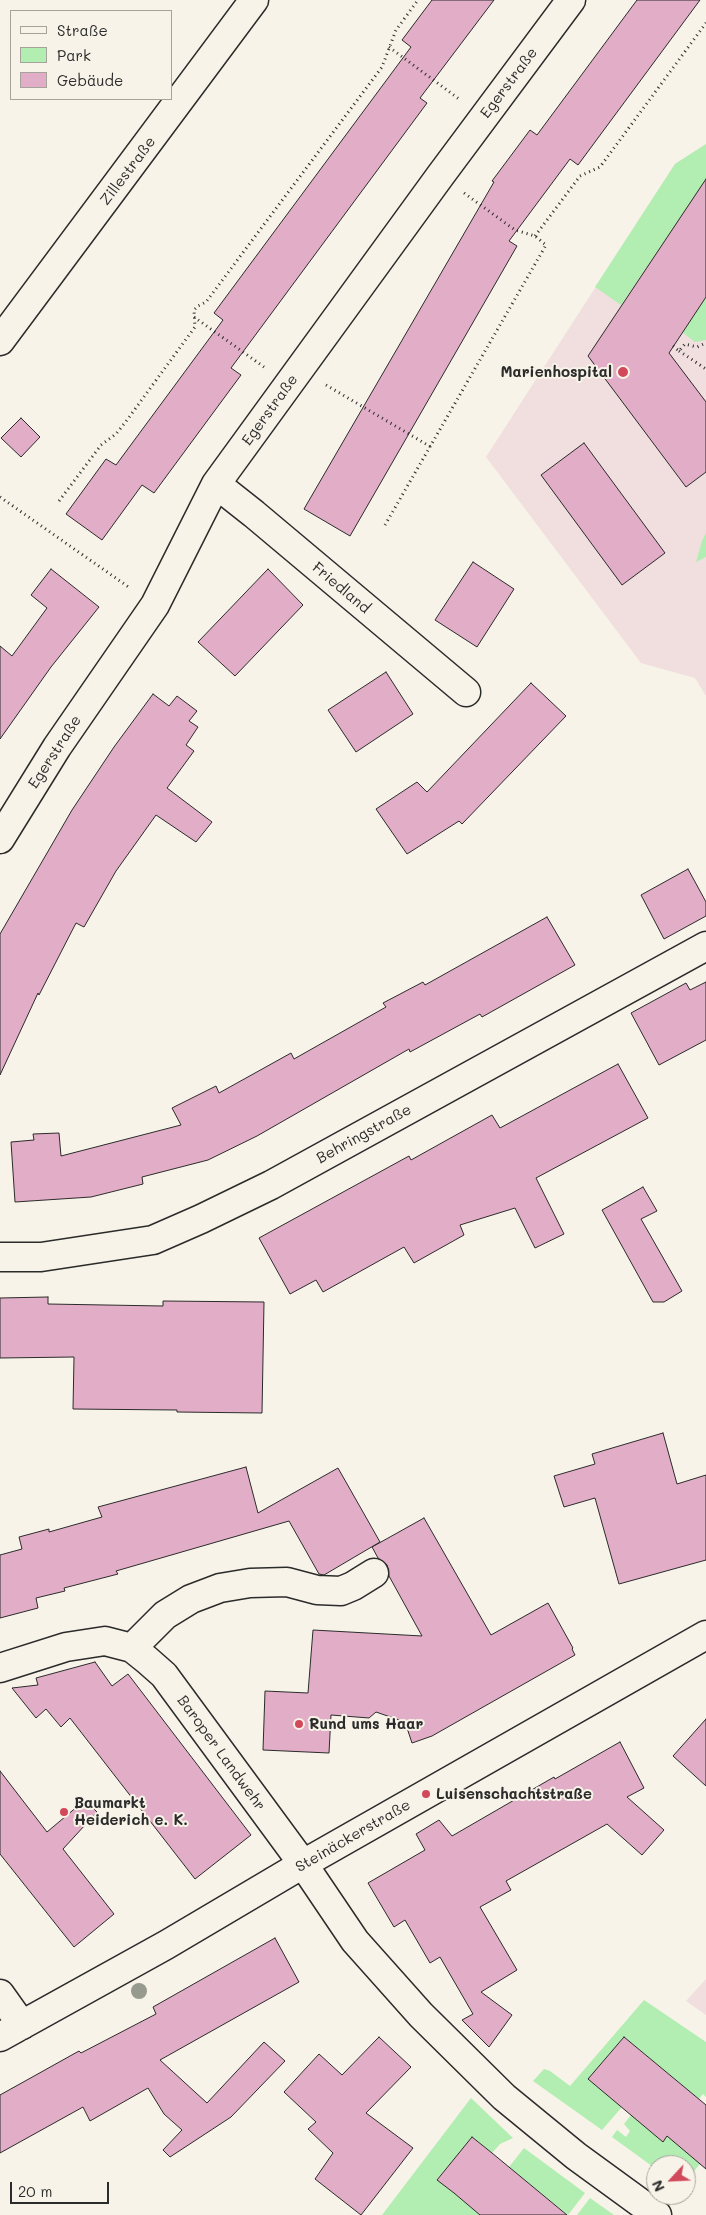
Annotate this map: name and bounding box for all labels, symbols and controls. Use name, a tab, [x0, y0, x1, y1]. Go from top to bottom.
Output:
legend	[10, 10, 172, 100]
text: Straße	[57, 20, 108, 40]
street label: Egerstraße	[477, 44, 541, 122]
text: Park	[57, 45, 91, 65]
text: Gebäude	[57, 70, 123, 90]
street label: Zillestraße	[96, 133, 160, 209]
place label: Marienhospital	[500, 363, 612, 381]
marker: Marienhospital	[616, 365, 630, 379]
street label: Egerstraße	[238, 371, 302, 449]
street label: Friedland	[308, 559, 374, 617]
street label: Egerstraße	[25, 712, 85, 792]
street label: Behringstraße	[313, 1100, 415, 1168]
street label: Baroper Landwehr	[173, 1692, 269, 1814]
place label: Rund ums Haar	[309, 1715, 423, 1733]
marker: Rund ums Haar	[293, 1718, 305, 1730]
place label: Luisenschachtstraße	[436, 1785, 592, 1803]
marker: Luisenschachtstraße	[420, 1788, 432, 1800]
place label: Baumarkt Heiderich e. K.	[74, 1794, 188, 1829]
street label: Steinäckerstraße	[292, 1796, 414, 1876]
marker: Baumarkt Heiderich e. K.	[58, 1806, 70, 1818]
north arrow	[646, 2155, 696, 2205]
scale bar	[12, 2172, 111, 2204]
text: N	[647, 2177, 669, 2195]
text: 20 m	[18, 2181, 52, 2201]

